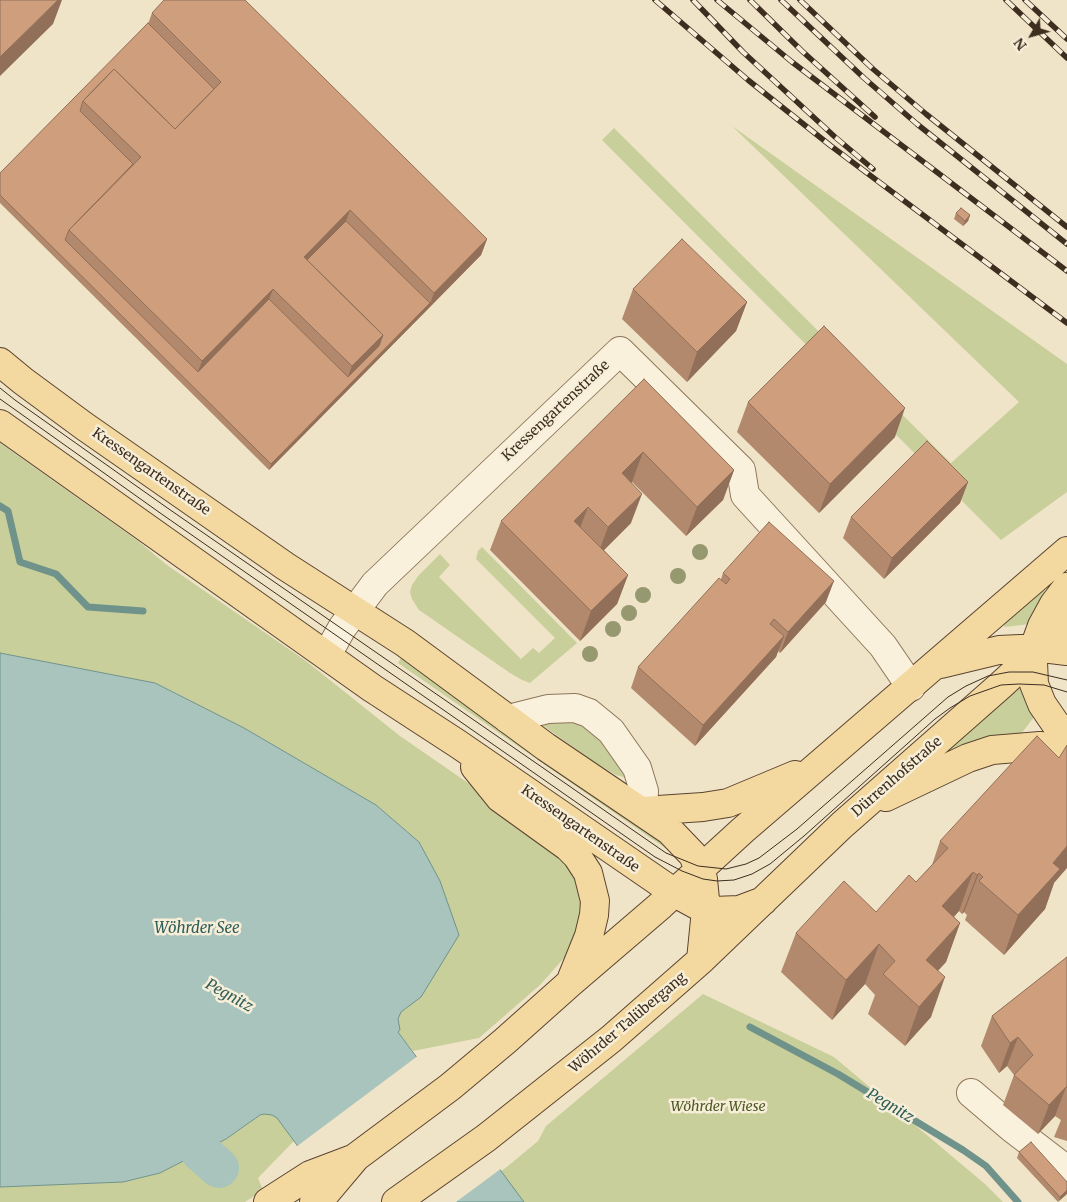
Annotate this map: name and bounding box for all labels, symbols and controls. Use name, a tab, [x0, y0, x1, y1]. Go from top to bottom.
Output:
north arrow	[1007, 10, 1057, 60]
text: N	[1010, 34, 1031, 54]
street label: Kressengartenstraße	[499, 357, 613, 465]
street label: Kressengartenstraße	[89, 425, 213, 519]
street label: Dürrenhofstraße	[849, 733, 945, 821]
street label: Kressengartenstraße	[518, 782, 642, 876]
water label: Wöhrder See	[154, 920, 240, 938]
street label: Wöhrder Talübergang	[566, 969, 690, 1077]
water label: Pegnitz	[202, 976, 256, 1016]
water label: Pegnitz	[863, 1085, 917, 1127]
park label: Wöhrder Wiese	[670, 1099, 766, 1115]

